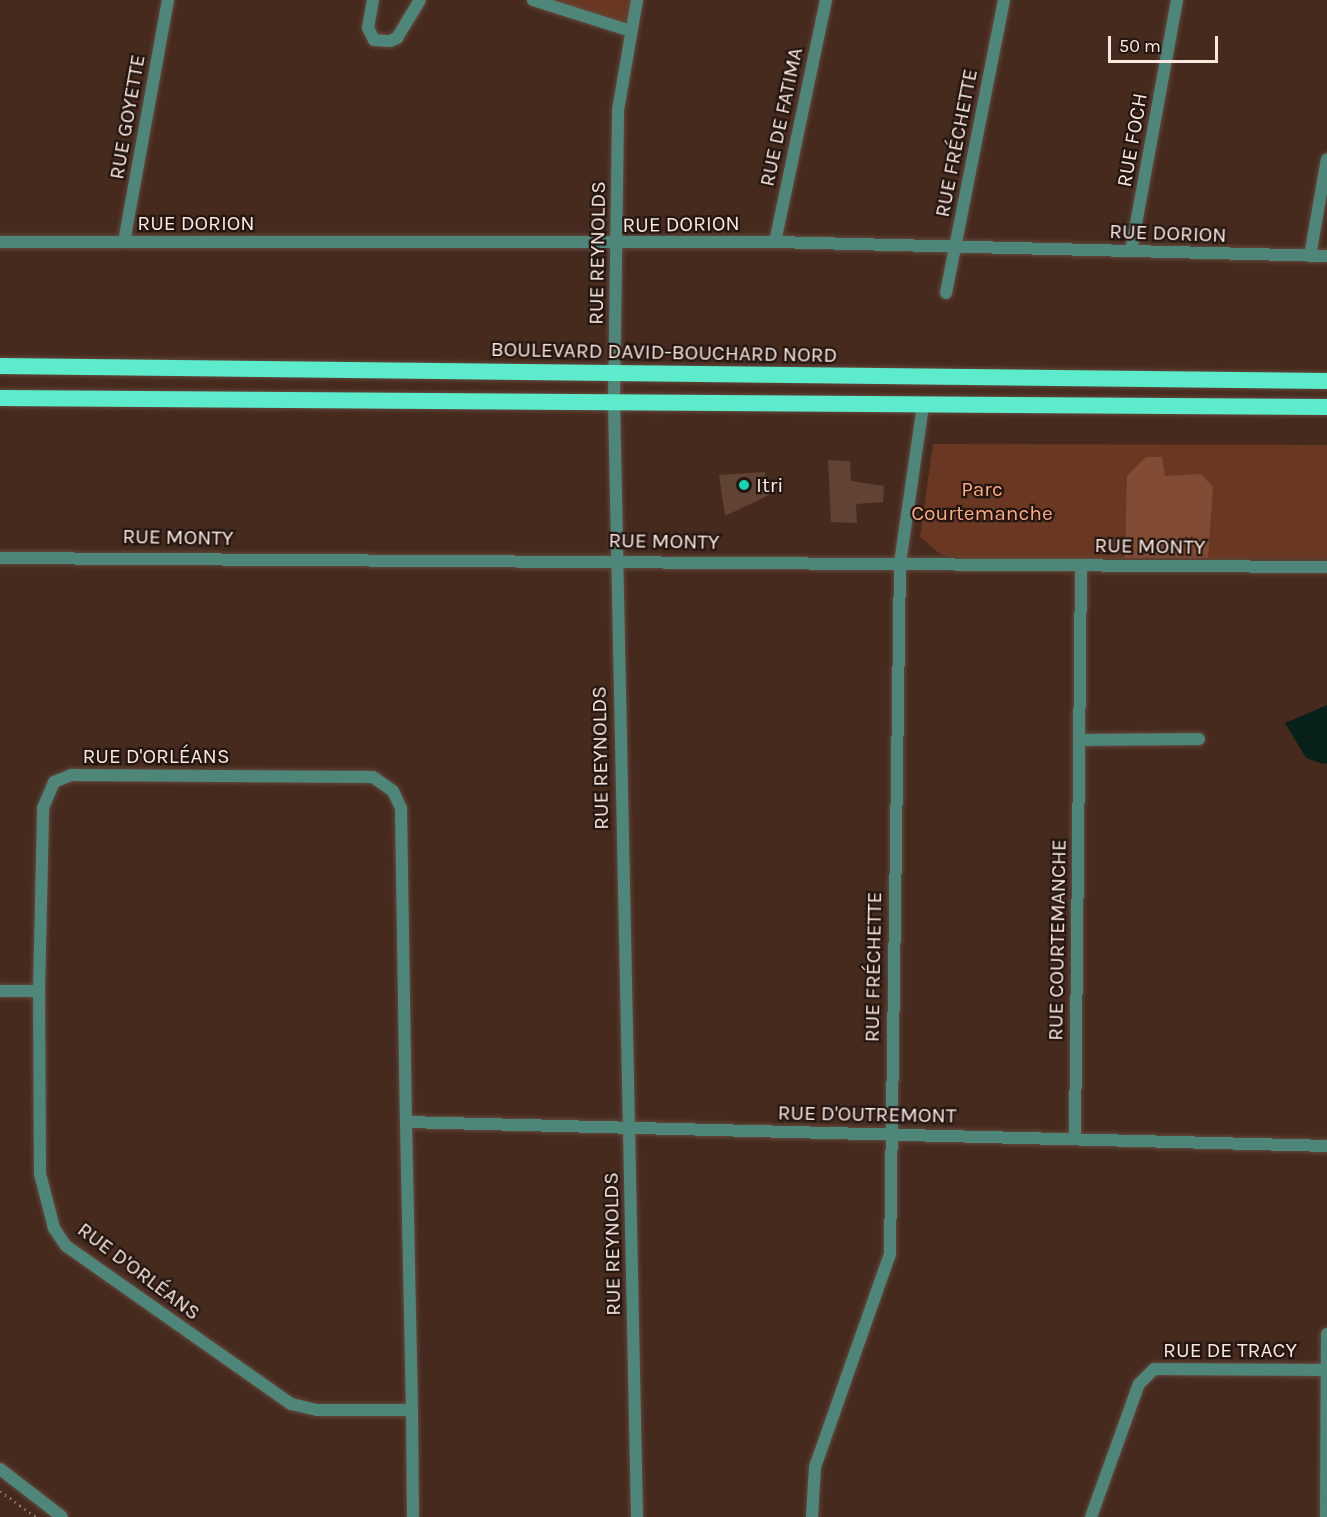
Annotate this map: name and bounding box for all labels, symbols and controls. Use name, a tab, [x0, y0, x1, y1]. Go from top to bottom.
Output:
scale bar	[1111, 24, 1220, 62]
text: 50 m	[1119, 35, 1161, 57]
street label: RUE DE FATIMA	[754, 45, 808, 189]
street label: RUE GOYETTE	[104, 53, 150, 181]
street label: RUE FRÉCHETTE	[929, 67, 983, 219]
street label: RUE FOCH	[1111, 91, 1153, 189]
street label: RUE REYNOLDS	[583, 181, 611, 325]
street label: RUE DORION	[137, 210, 255, 236]
street label: RUE DORION	[622, 210, 740, 238]
street label: RUE DORION	[1109, 218, 1227, 248]
street label: BOULEVARD DAVID-BOUCHARD NORD	[490, 336, 838, 368]
place label: Itri	[756, 472, 784, 498]
park label: Parc Courtemanche	[911, 476, 1053, 526]
marker: Itri	[737, 478, 751, 492]
street label: RUE MONTY	[122, 523, 234, 551]
street label: RUE MONTY	[608, 527, 720, 555]
street label: RUE MONTY	[1094, 532, 1206, 560]
street label: RUE REYNOLDS	[586, 686, 614, 830]
street label: RUE D'ORLÉANS	[82, 743, 230, 769]
street label: RUE COURTEMANCHE	[1043, 839, 1071, 1041]
street label: RUE FRÉCHETTE	[859, 892, 887, 1042]
street label: RUE D'OUTREMONT	[777, 1100, 957, 1128]
street label: RUE REYNOLDS	[598, 1172, 626, 1316]
street label: RUE D'ORLÉANS	[73, 1217, 205, 1325]
street label: RUE DE TRACY	[1163, 1337, 1297, 1363]

